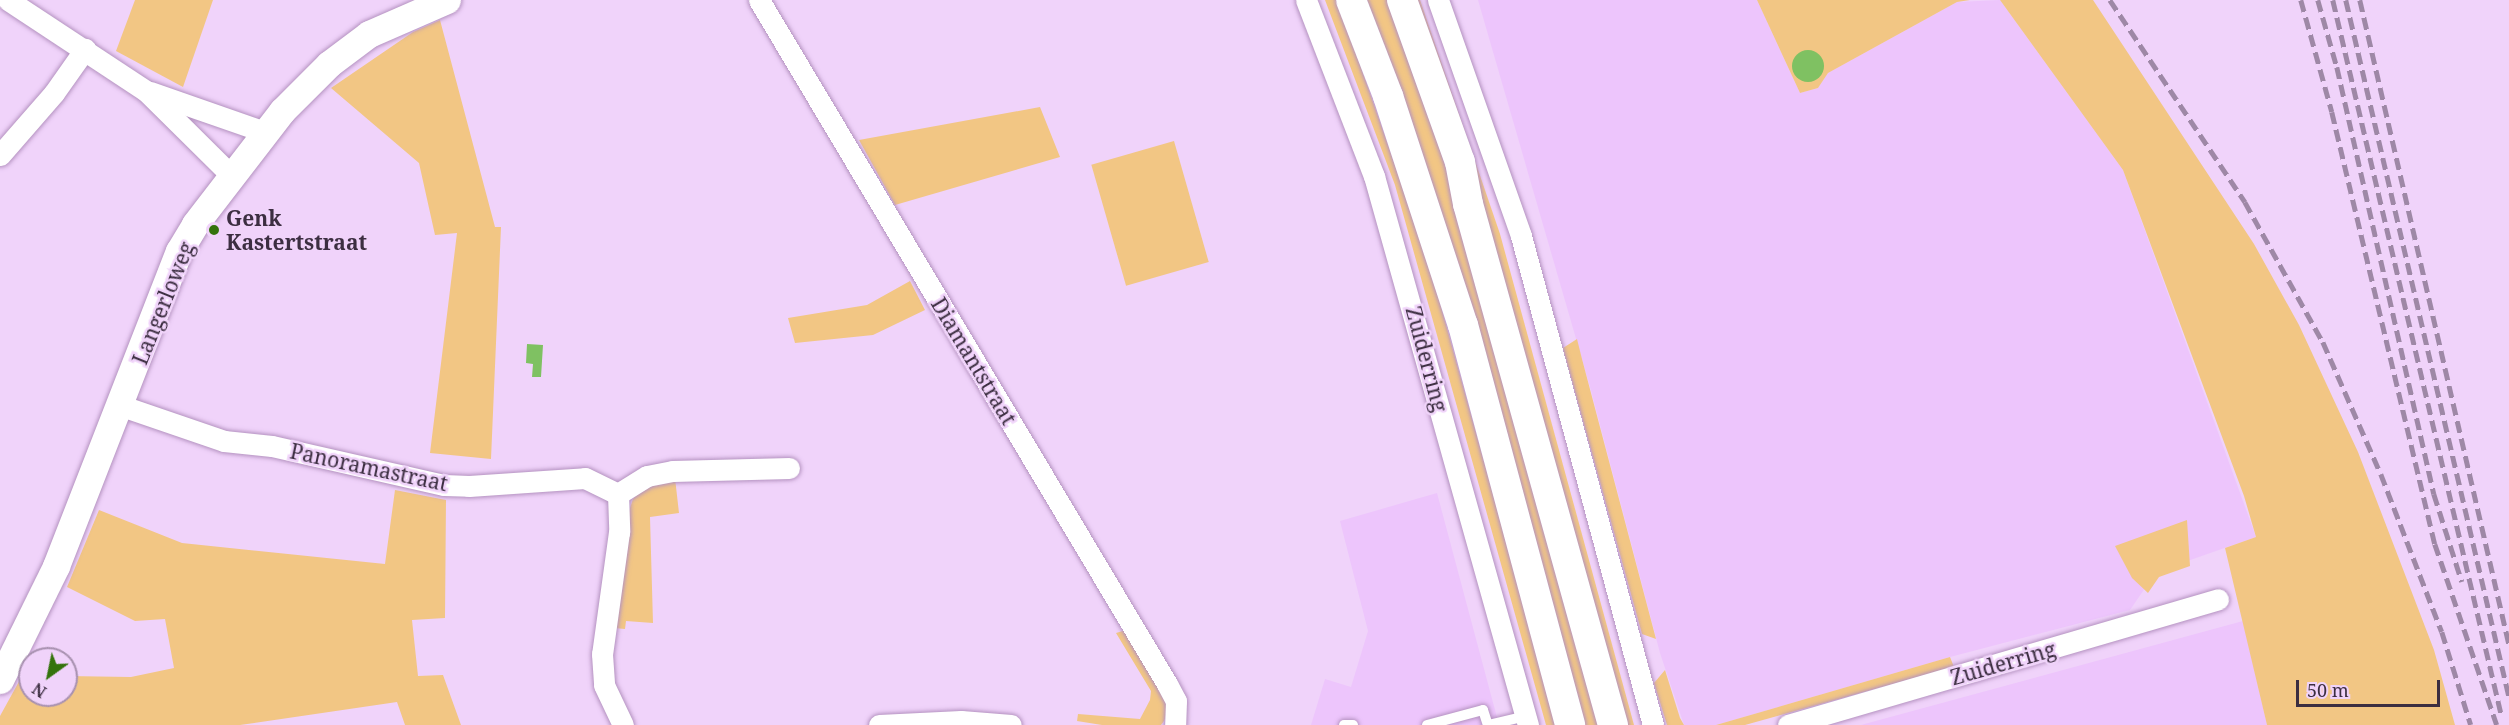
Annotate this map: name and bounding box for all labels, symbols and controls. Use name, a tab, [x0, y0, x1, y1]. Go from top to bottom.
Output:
place label: Genk Kastertstraat	[226, 205, 367, 255]
marker: Genk Kastertstraat	[207, 223, 221, 237]
street label: Langerloweg	[127, 238, 199, 368]
street label: Diamantstraat	[926, 293, 1022, 429]
street label: Zuiderring	[1401, 304, 1453, 414]
street label: Panoramastraat	[288, 438, 450, 496]
street label: Zuiderring	[1948, 636, 2058, 690]
north arrow	[18, 647, 78, 707]
scale bar	[2299, 668, 2443, 706]
text: N	[28, 678, 51, 703]
text: 50 m	[2307, 678, 2349, 702]

